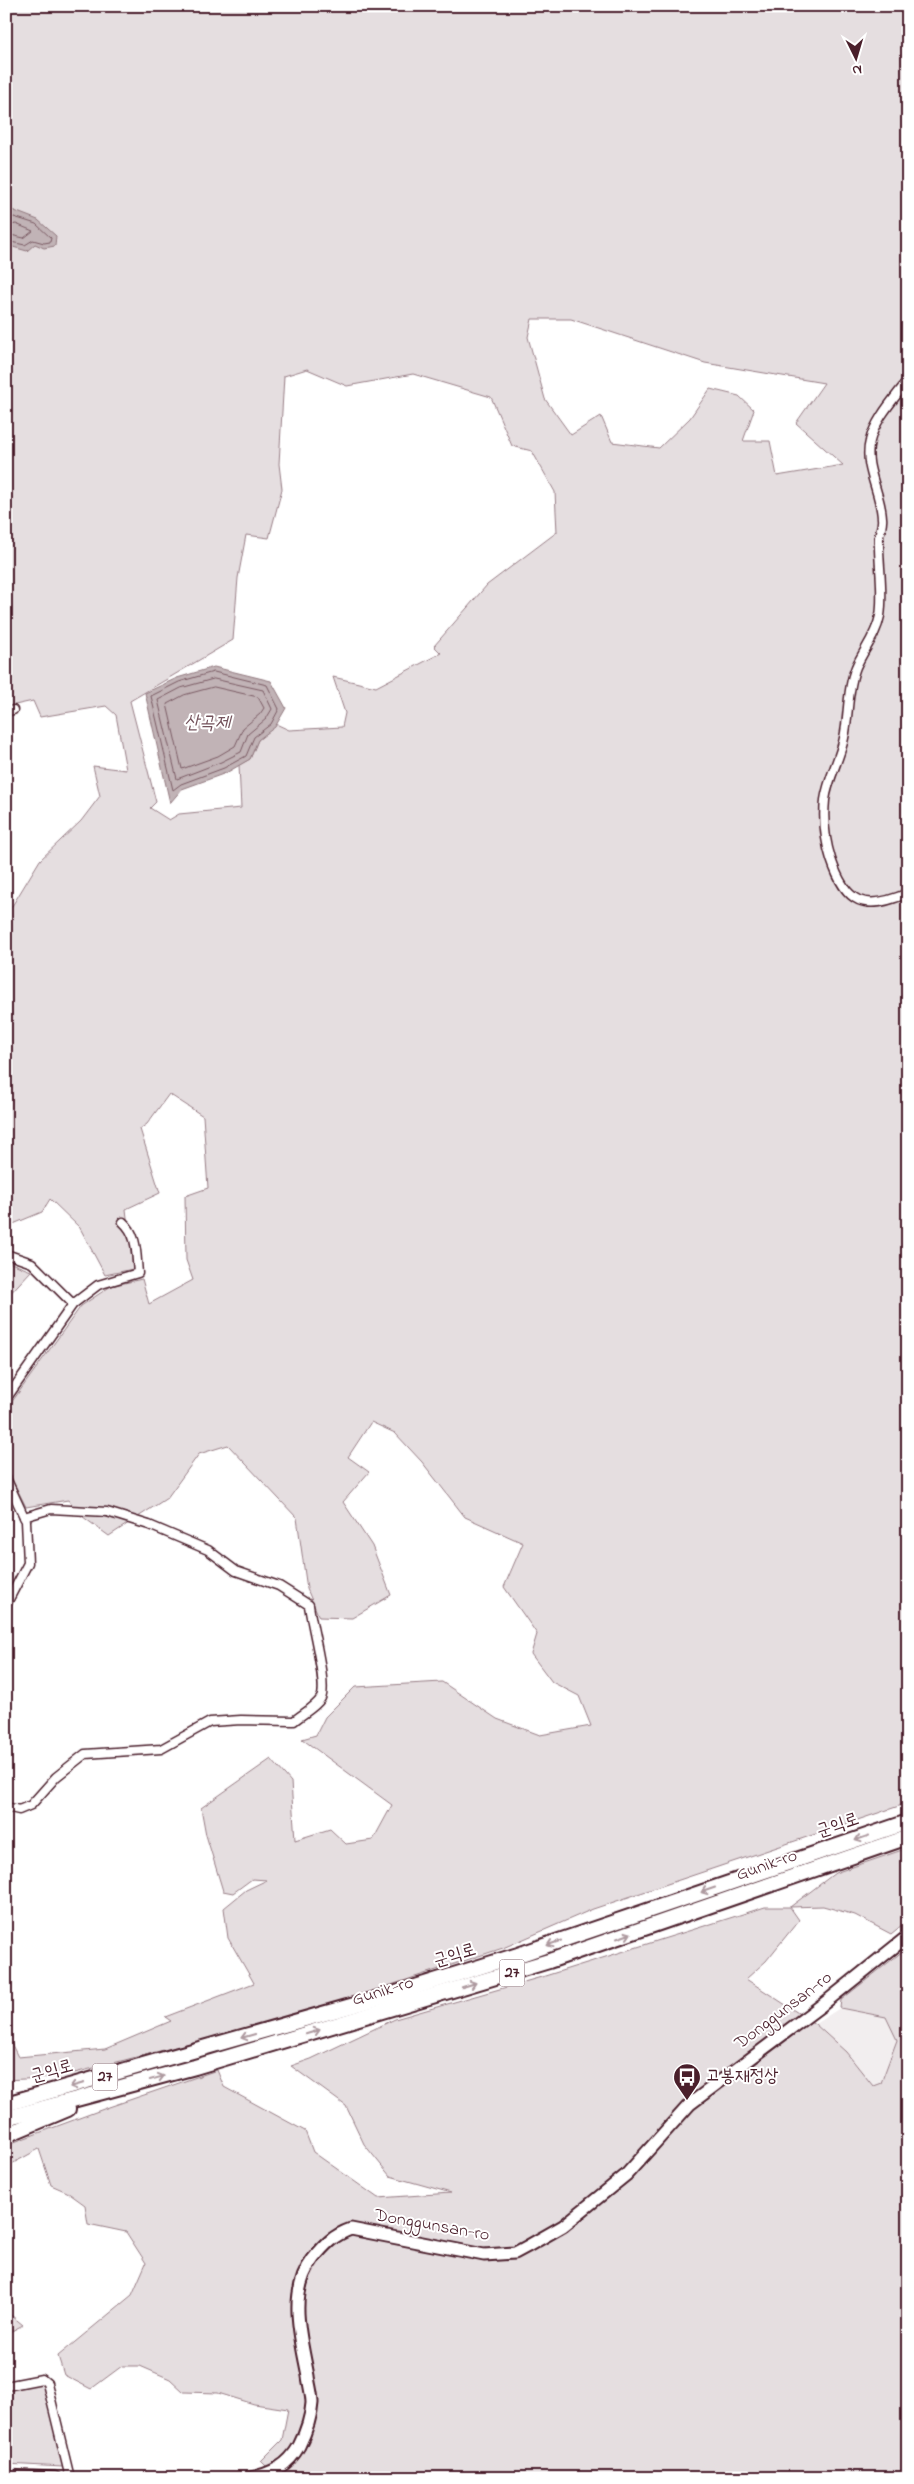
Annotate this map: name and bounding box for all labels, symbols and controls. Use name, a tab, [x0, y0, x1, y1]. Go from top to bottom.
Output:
north arrow	[832, 32, 882, 82]
text: N	[851, 59, 863, 80]
water label: 산곡제	[184, 710, 233, 737]
street label: 군익로	[813, 1807, 863, 1845]
one-way arrow	[854, 1834, 870, 1843]
street label: Gunik-ro	[733, 1843, 801, 1889]
one-way arrow	[700, 1886, 716, 1896]
one-way arrow	[615, 1930, 631, 1940]
street label: 군익로	[430, 1937, 480, 1975]
one-way arrow	[547, 1939, 562, 1948]
road number: 27	[500, 1960, 524, 1986]
street label: Donggunsan-ro	[729, 1966, 839, 2058]
street label: Gunik-ro	[349, 1970, 417, 2014]
one-way arrow	[461, 1980, 477, 1990]
one-way arrow	[305, 2026, 321, 2036]
one-way arrow	[240, 2032, 256, 2042]
street label: 군익로	[28, 2054, 76, 2090]
bus stop icon: 고봉재정상	[672, 2062, 702, 2101]
road number: 27	[92, 2064, 118, 2090]
place label: 고봉재정상	[706, 2064, 779, 2090]
one-way arrow	[149, 2072, 165, 2082]
one-way arrow	[70, 2080, 86, 2090]
street label: Donggunsan-ro	[371, 2203, 491, 2250]

